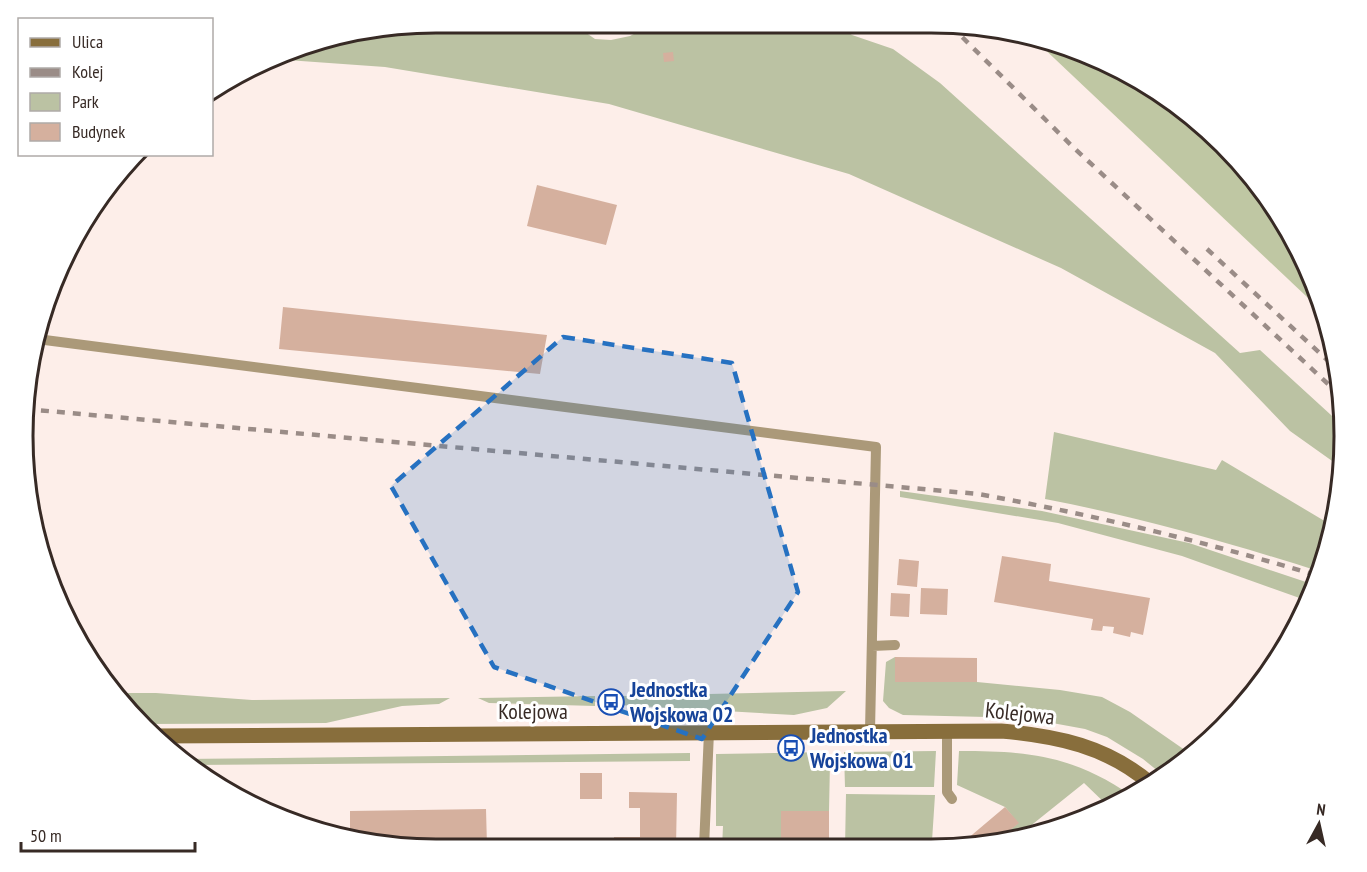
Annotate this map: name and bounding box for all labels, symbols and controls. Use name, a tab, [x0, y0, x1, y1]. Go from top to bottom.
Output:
legend	[18, 18, 213, 156]
text: Ulica	[72, 30, 103, 53]
text: Kolej	[72, 60, 103, 83]
text: Park	[72, 90, 99, 113]
text: Budynek	[72, 120, 125, 143]
place label: Jednostka Wojskowa 02	[629, 675, 733, 728]
bus stop icon: Jednostka Wojskowa 02	[596, 687, 626, 717]
street label: Kolejowa	[984, 695, 1056, 731]
street label: Kolejowa	[498, 697, 568, 725]
place label: Jednostka Wojskowa 01	[809, 721, 913, 774]
bus stop icon: Jednostka Wojskowa 01	[776, 733, 806, 763]
north arrow	[1289, 794, 1349, 854]
text: N	[1315, 799, 1327, 820]
scale bar	[21, 815, 195, 853]
text: 50 m	[30, 824, 62, 847]

